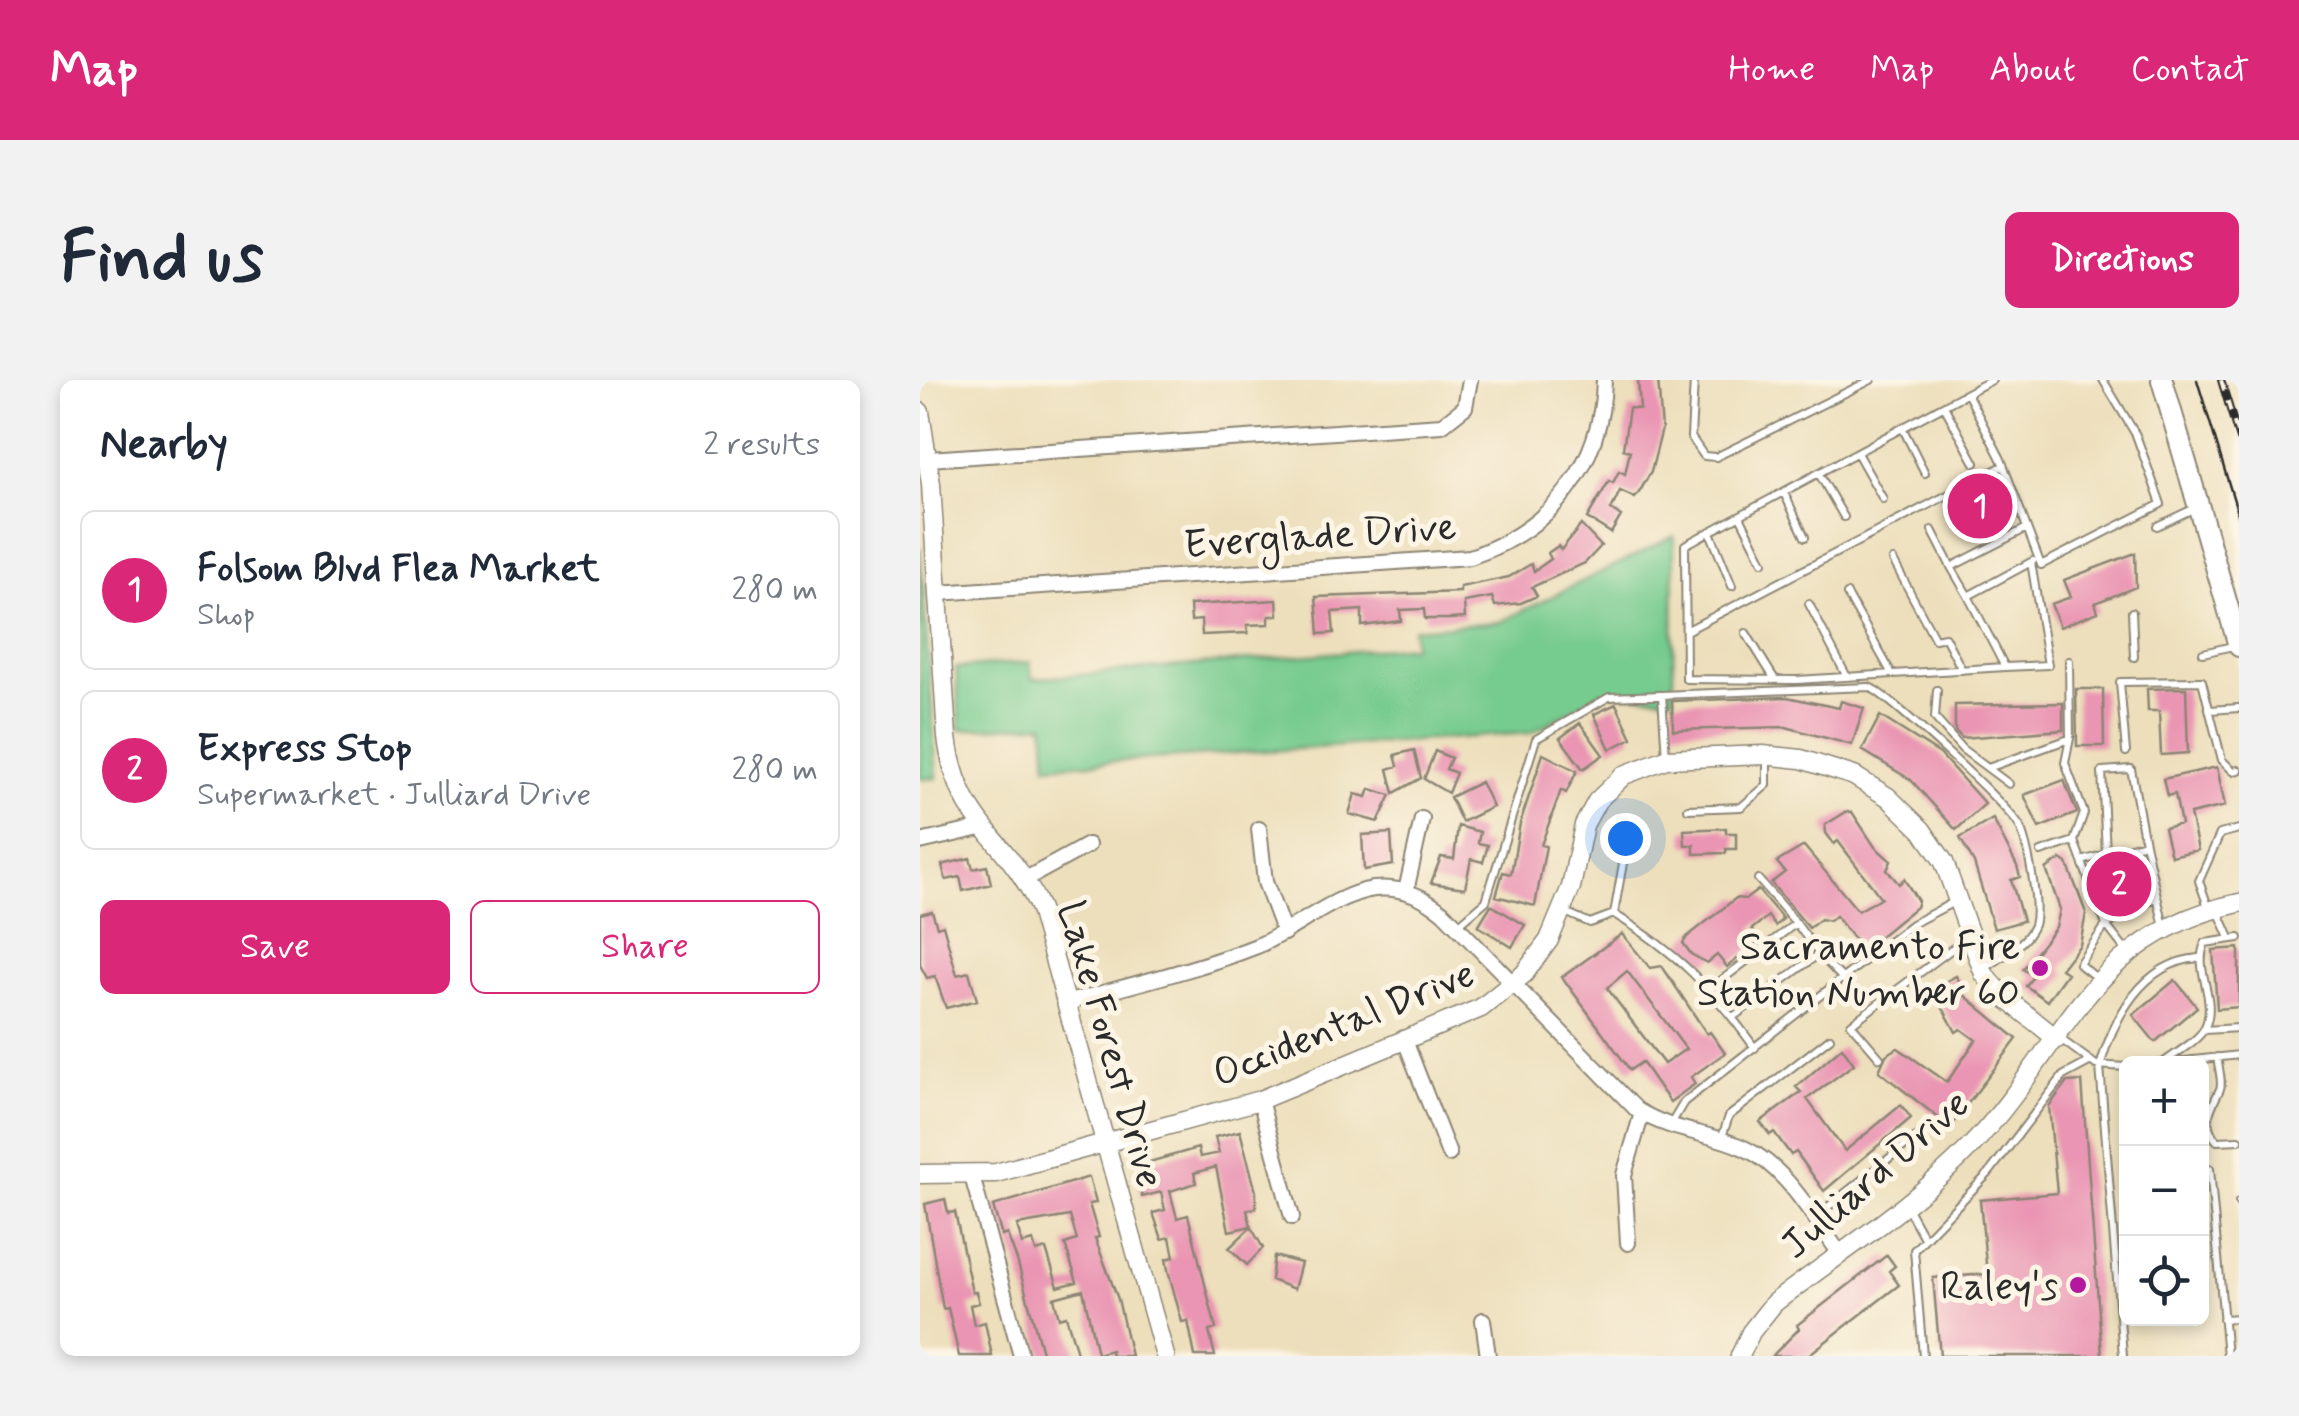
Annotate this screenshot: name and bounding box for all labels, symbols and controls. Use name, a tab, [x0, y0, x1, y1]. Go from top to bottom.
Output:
text: Map	[50, 39, 138, 102]
text: Home	[1728, 47, 1815, 93]
text: Map	[1870, 47, 1934, 93]
text: About	[1989, 47, 2076, 93]
text: Contact	[2131, 47, 2249, 93]
button: Directions	[2005, 212, 2239, 308]
text: Find us	[60, 214, 264, 306]
text: Nearby	[100, 418, 228, 473]
text: 2 results	[703, 424, 820, 466]
pin: 1	[1948, 468, 2012, 544]
street label: Everglade Drive	[1182, 502, 1459, 575]
text: Folsom Blvd Flea Market	[197, 545, 600, 594]
text: 1	[127, 569, 142, 611]
text: 280 m	[731, 569, 818, 611]
text: Shop	[197, 594, 256, 636]
text: Express Stop	[197, 725, 412, 774]
text: 2	[127, 749, 142, 791]
text: 280 m	[731, 749, 818, 791]
text: Supermarket · Julliard Drive	[197, 774, 591, 816]
your location	[1600, 813, 1651, 864]
pin: 2	[2086, 846, 2152, 922]
street label: Lake Forest Drive	[1043, 895, 1175, 1194]
button: Save	[100, 900, 450, 994]
button: Share	[470, 900, 820, 994]
place label: Sacramento Fire Station Number 60	[1697, 922, 2020, 1020]
street label: Occidental Drive	[1205, 949, 1483, 1101]
marker: Sacramento Fire Station Number 60	[2029, 957, 2051, 979]
map controls	[2119, 1056, 2209, 1326]
button: +	[2119, 1056, 2209, 1146]
street label: Julliard Drive	[1771, 1079, 1981, 1272]
button: −	[2119, 1146, 2209, 1236]
button: locate	[2119, 1236, 2209, 1326]
place label: Raley's	[1940, 1262, 2058, 1314]
marker: Raley's	[2067, 1274, 2089, 1296]

